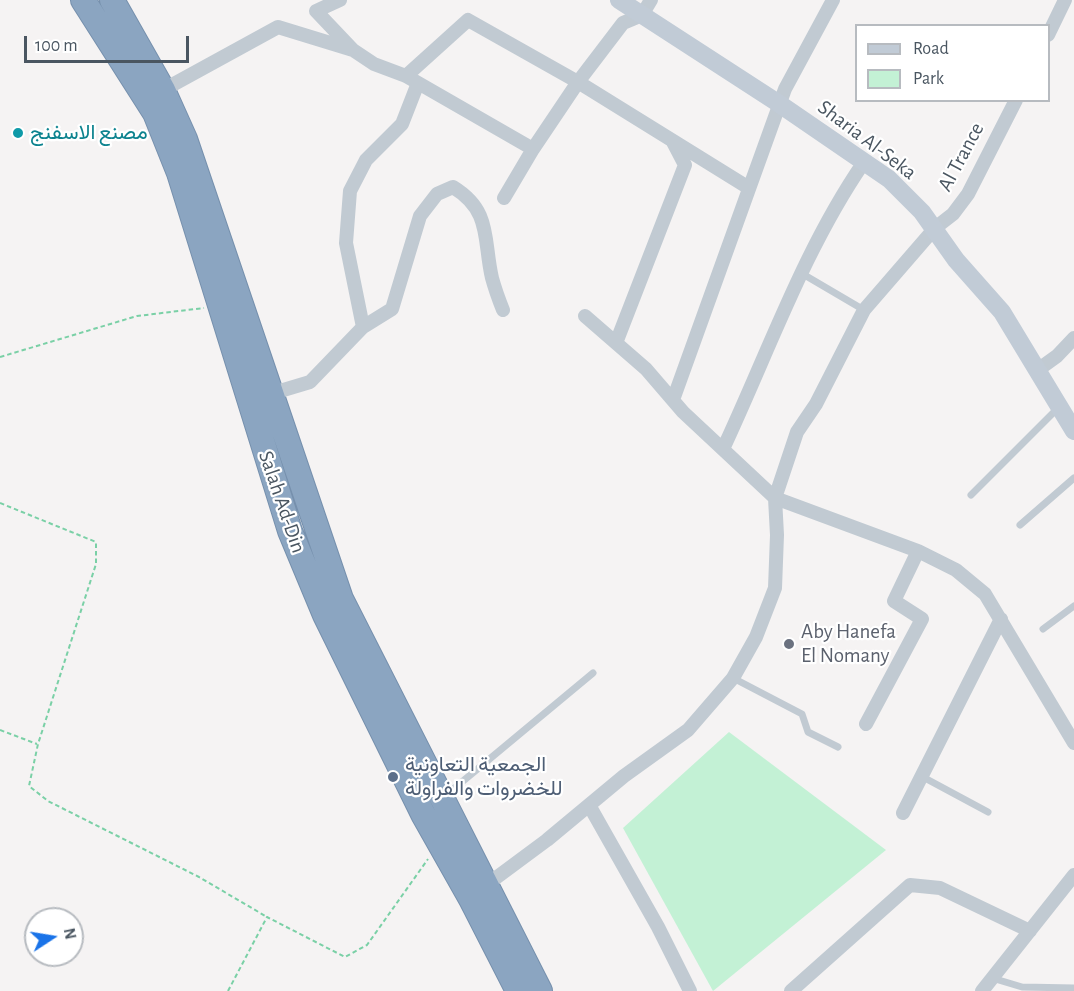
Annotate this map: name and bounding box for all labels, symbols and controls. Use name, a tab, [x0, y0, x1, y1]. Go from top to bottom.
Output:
scale bar	[27, 24, 192, 62]
legend	[855, 24, 1050, 102]
text: 100 m	[35, 37, 78, 55]
text: Road	[913, 40, 949, 58]
text: Park	[913, 70, 944, 88]
street label: Sharia Al-Seka	[813, 95, 921, 185]
street label: Al Trance	[932, 118, 990, 196]
place label: مصنع الاسفنج	[30, 120, 148, 146]
marker: مصنع الاسفنج	[11, 126, 25, 140]
street label: Salah Ad-Din	[253, 448, 311, 556]
place label: Aby Hanefa El Nomany	[801, 619, 896, 669]
marker: Aby Hanefa El Nomany	[782, 637, 796, 651]
place label: الجمعية التعاونية للخضروات والفراولة	[405, 752, 562, 802]
marker: الجمعية التعاونية للخضروات والفراولة	[386, 770, 400, 784]
north arrow	[24, 907, 84, 967]
text: N	[61, 927, 79, 941]

